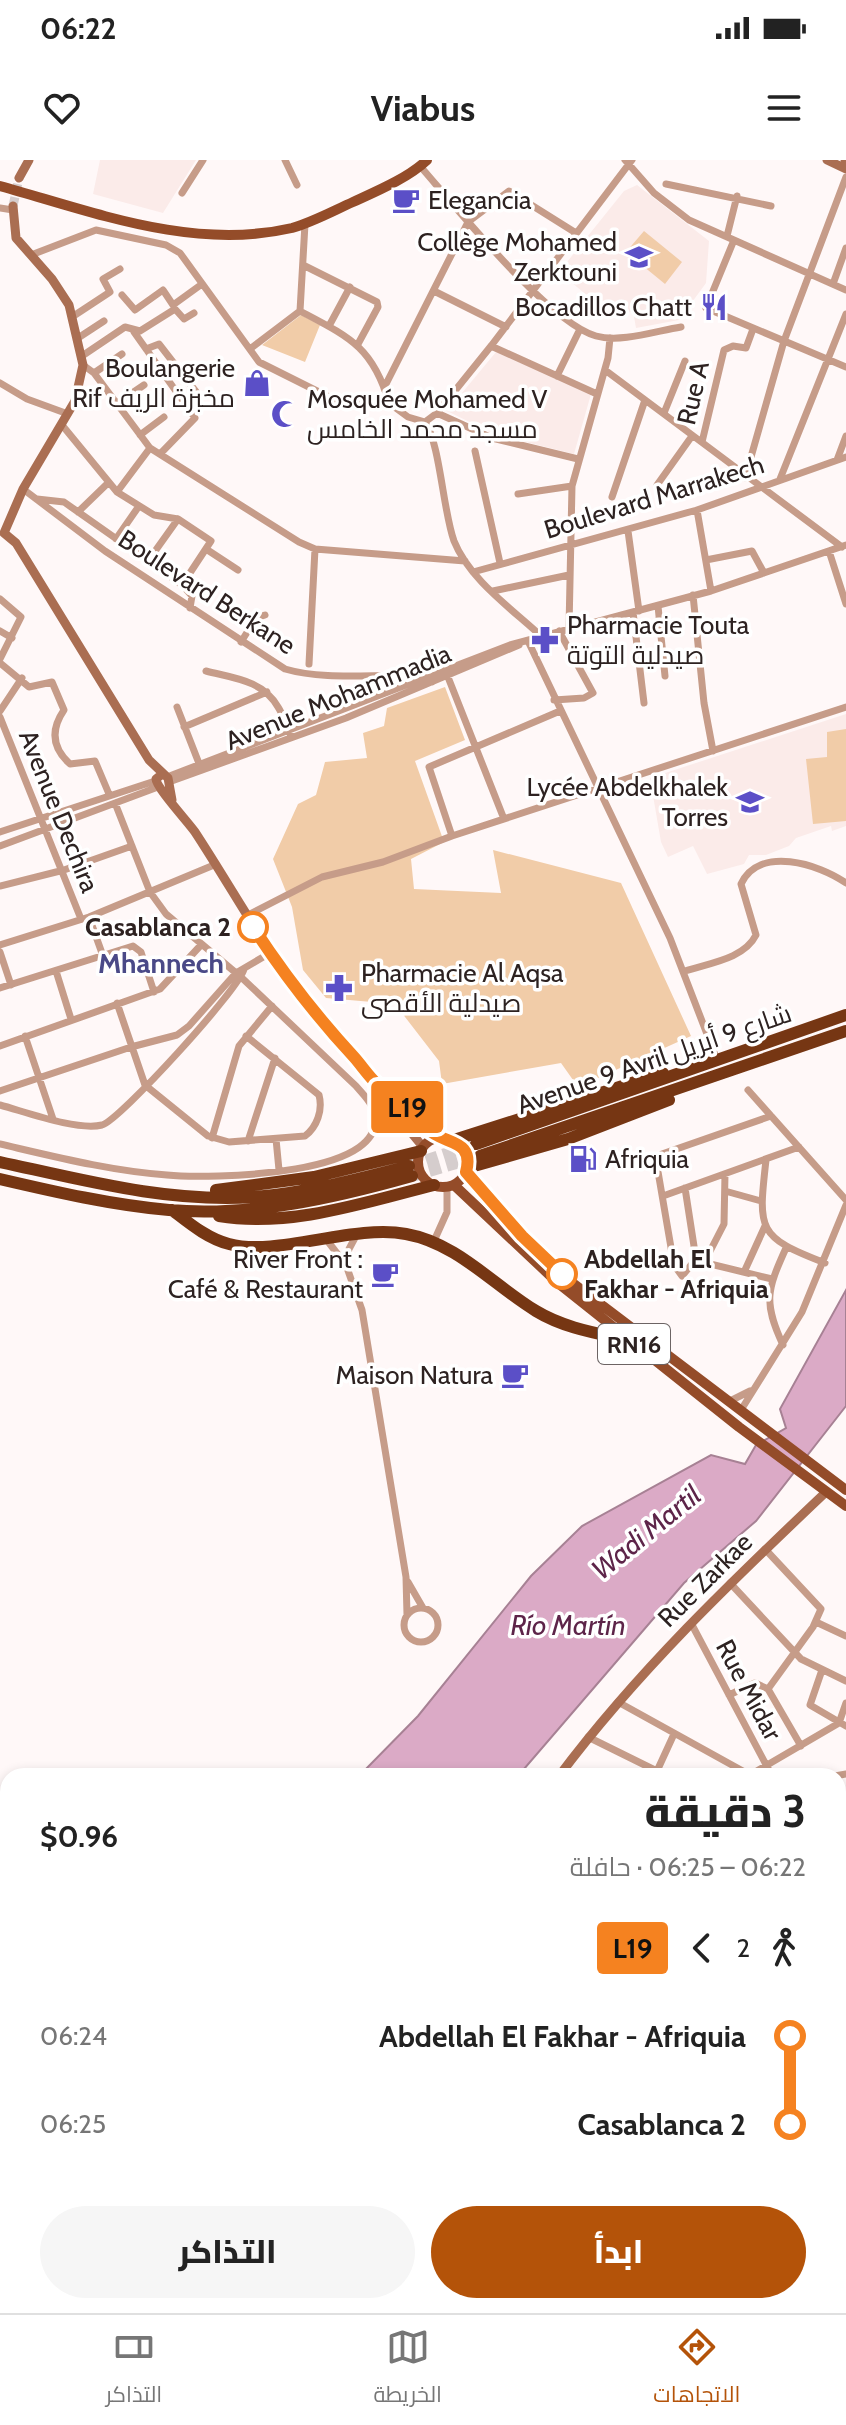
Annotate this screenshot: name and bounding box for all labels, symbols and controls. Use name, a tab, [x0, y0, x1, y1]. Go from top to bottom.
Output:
text: 06:22	[40, 10, 116, 47]
icon: heart	[40, 86, 84, 130]
text: Viabus	[371, 86, 475, 130]
icon: menu	[762, 86, 806, 130]
place label: Elegancia	[428, 184, 532, 216]
cafe icon: Elegancia	[391, 185, 421, 215]
place label: Collège Mohamed Zerktouni	[417, 226, 617, 288]
school or university icon: Collège Mohamed Zerktouni	[624, 242, 654, 272]
place label: Bocadillos Chatt	[515, 291, 692, 323]
restaurant icon: Bocadillos Chatt	[699, 292, 729, 322]
place label: Boulangerie Rif مخبزة الريف	[72, 352, 235, 414]
street label: Rue A	[670, 358, 716, 428]
shop icon: Boulangerie Rif مخبزة الريف	[242, 368, 272, 398]
place label: Mosquée Mohamed V مسجد محمد الخامس	[307, 383, 548, 445]
mosque icon: Mosquée Mohamed V مسجد محمد الخامس	[270, 399, 300, 429]
street label: Boulevard Marrakech	[540, 448, 768, 546]
street label: Boulevard Berkane	[112, 523, 302, 661]
place label: Pharmacie Touta صيدلية التوتة	[567, 609, 750, 671]
pharmacy icon: Pharmacie Touta صيدلية التوتة	[530, 625, 560, 655]
street label: Avenue Mohammadia	[221, 637, 456, 757]
street label: Avenue Dechira	[12, 725, 106, 897]
place label: Lycée Abdelkhalek Torres	[526, 771, 728, 833]
school or university icon: Lycée Abdelkhalek Torres	[735, 787, 765, 817]
place label: Casablanca 2	[85, 911, 231, 943]
marker: Casablanca 2	[238, 912, 268, 942]
district label: Mhannech	[98, 946, 224, 980]
place label: Pharmacie Al Aqsa صيدلية الأقصى	[361, 957, 564, 1019]
pharmacy icon: Pharmacie Al Aqsa صيدلية الأقصى	[324, 973, 354, 1003]
street label: Avenue 9 Avril شارع 9 أبريل	[512, 996, 796, 1122]
line badge: L19	[361, 1081, 453, 1133]
text: L19	[387, 1090, 427, 1124]
place label: Afriquia	[605, 1143, 690, 1175]
fuel station icon: Afriquia	[568, 1144, 598, 1174]
place label: River Front : Café & Restaurant	[168, 1243, 363, 1305]
place label: Abdellah El Fakhar - Afriquia	[584, 1243, 769, 1305]
cafe icon: River Front : Café & Restaurant	[370, 1259, 400, 1289]
marker: Abdellah El Fakhar - Afriquia	[547, 1259, 577, 1289]
road number: RN16	[598, 1324, 670, 1364]
place label: Maison Natura	[335, 1359, 494, 1391]
cafe icon: Maison Natura	[500, 1360, 530, 1390]
water label: Wadi Martil	[584, 1477, 708, 1586]
street label: Rue Zarkae	[651, 1526, 759, 1634]
water label: Río Martín	[510, 1608, 626, 1642]
street label: Rue Midar	[709, 1634, 789, 1747]
text: 3 دقيقة	[645, 1785, 806, 1838]
text: $0.96	[40, 1818, 118, 1855]
text: 06:22 – 06:25 · حافلة	[570, 1851, 806, 1883]
icon: back	[680, 1926, 724, 1970]
icon: walk	[762, 1926, 806, 1970]
text: L19	[613, 1931, 652, 1965]
text: 2	[736, 1932, 750, 1964]
text: Abdellah El Fakhar - Afriquia	[379, 2018, 746, 2055]
text: 06:24	[40, 2020, 107, 2052]
text: Casablanca 2	[577, 2106, 746, 2143]
text: 06:25	[40, 2108, 106, 2140]
button: التذاكر	[40, 2206, 415, 2298]
button: ابدأ	[431, 2206, 806, 2298]
tab: التذاكر	[106, 2325, 162, 2415]
tab: الخريطة	[373, 2325, 442, 2415]
tab: الاتجاهات	[653, 2325, 740, 2415]

